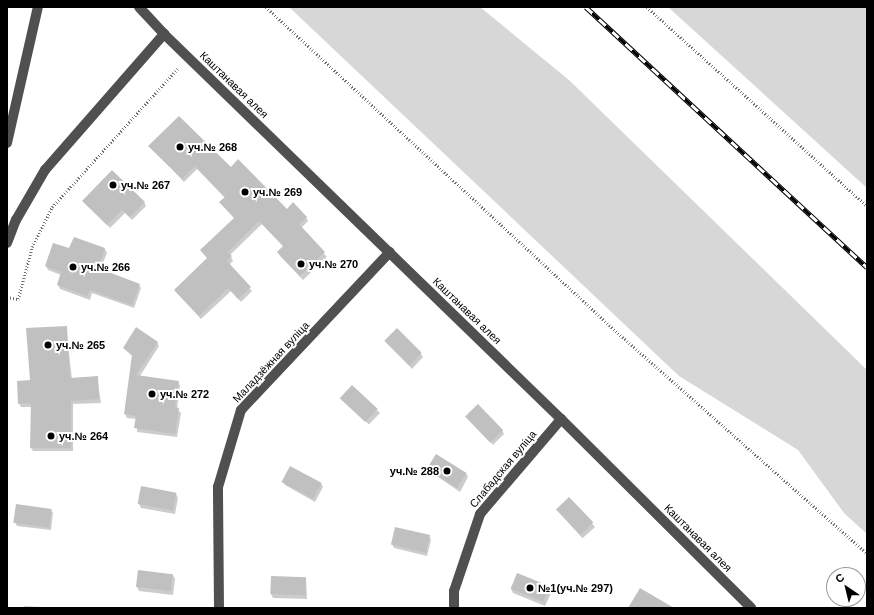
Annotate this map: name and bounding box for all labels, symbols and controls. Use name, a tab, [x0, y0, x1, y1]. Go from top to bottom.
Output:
street label: Каштанавая алея	[197, 49, 271, 121]
place label: уч.№ 268	[188, 140, 237, 154]
marker: уч.№ 268	[175, 142, 185, 152]
place label: уч.№ 267	[121, 178, 170, 192]
marker: уч.№ 267	[108, 180, 118, 190]
place label: уч.№ 269	[253, 185, 302, 199]
marker: уч.№ 269	[240, 187, 250, 197]
place label: уч.№ 270	[309, 257, 358, 271]
marker: уч.№ 270	[296, 259, 306, 269]
place label: уч.№ 266	[81, 260, 130, 274]
marker: уч.№ 266	[68, 262, 78, 272]
street label: Каштанавая алея	[430, 275, 504, 347]
street label: Маладзёжная вуліца	[230, 319, 312, 405]
place label: уч.№ 265	[56, 338, 105, 352]
marker: уч.№ 265	[43, 340, 53, 350]
place label: уч.№ 272	[160, 387, 209, 401]
marker: уч.№ 272	[147, 389, 157, 399]
street label: Слабадская вуліца	[467, 428, 539, 510]
place label: уч.№ 264	[59, 429, 108, 443]
marker: уч.№ 264	[46, 431, 56, 441]
place label: уч.№ 288	[390, 464, 439, 478]
marker: уч.№ 288	[442, 466, 452, 476]
street label: Каштанавая алея	[662, 502, 734, 574]
north arrow	[826, 567, 866, 607]
text: С	[833, 571, 846, 585]
place label: №1(уч.№ 297)	[538, 581, 613, 595]
marker: №1(уч.№ 297)	[525, 583, 535, 593]

